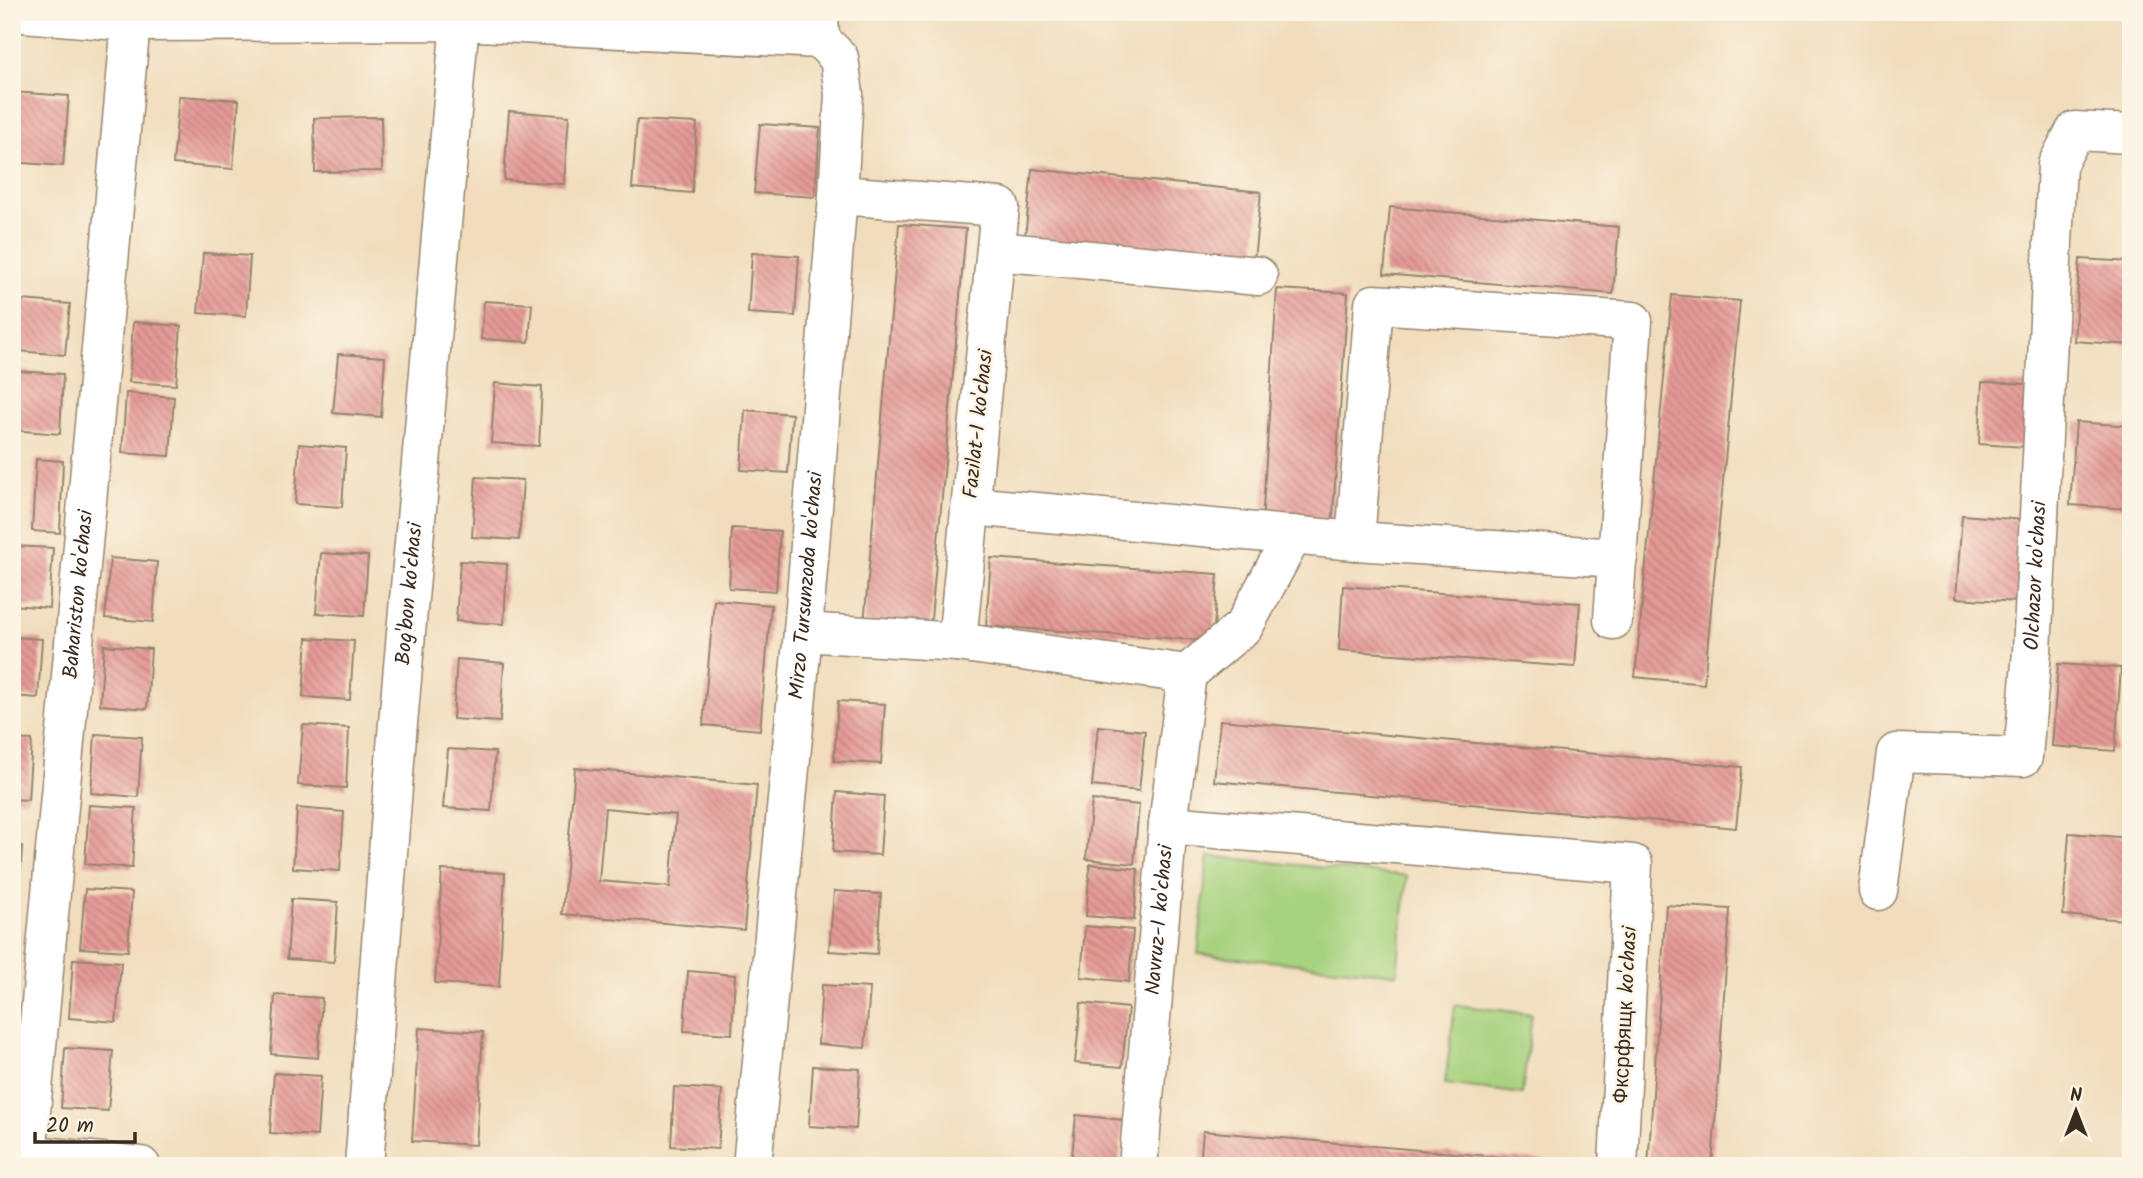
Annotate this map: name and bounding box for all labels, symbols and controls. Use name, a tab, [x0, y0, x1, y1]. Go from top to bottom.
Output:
street label: Fazilat-1 ko'chasi	[955, 347, 1003, 500]
street label: Mirzo Tursunzoda ko'chasi	[780, 469, 832, 701]
street label: Olchazor ko'chasi	[2016, 499, 2056, 651]
street label: Bahariston ko'chasi	[54, 508, 103, 680]
street label: Bog'bon ko'chasi	[387, 520, 432, 666]
street label: Navruz-1 ko'chasi	[1137, 842, 1183, 997]
street label: Фксрфящк ko'chasi	[1605, 924, 1647, 1105]
north arrow	[2042, 1076, 2112, 1146]
text: N	[2070, 1081, 2082, 1111]
scale bar	[35, 1101, 135, 1145]
text: 20 m	[46, 1110, 94, 1143]

